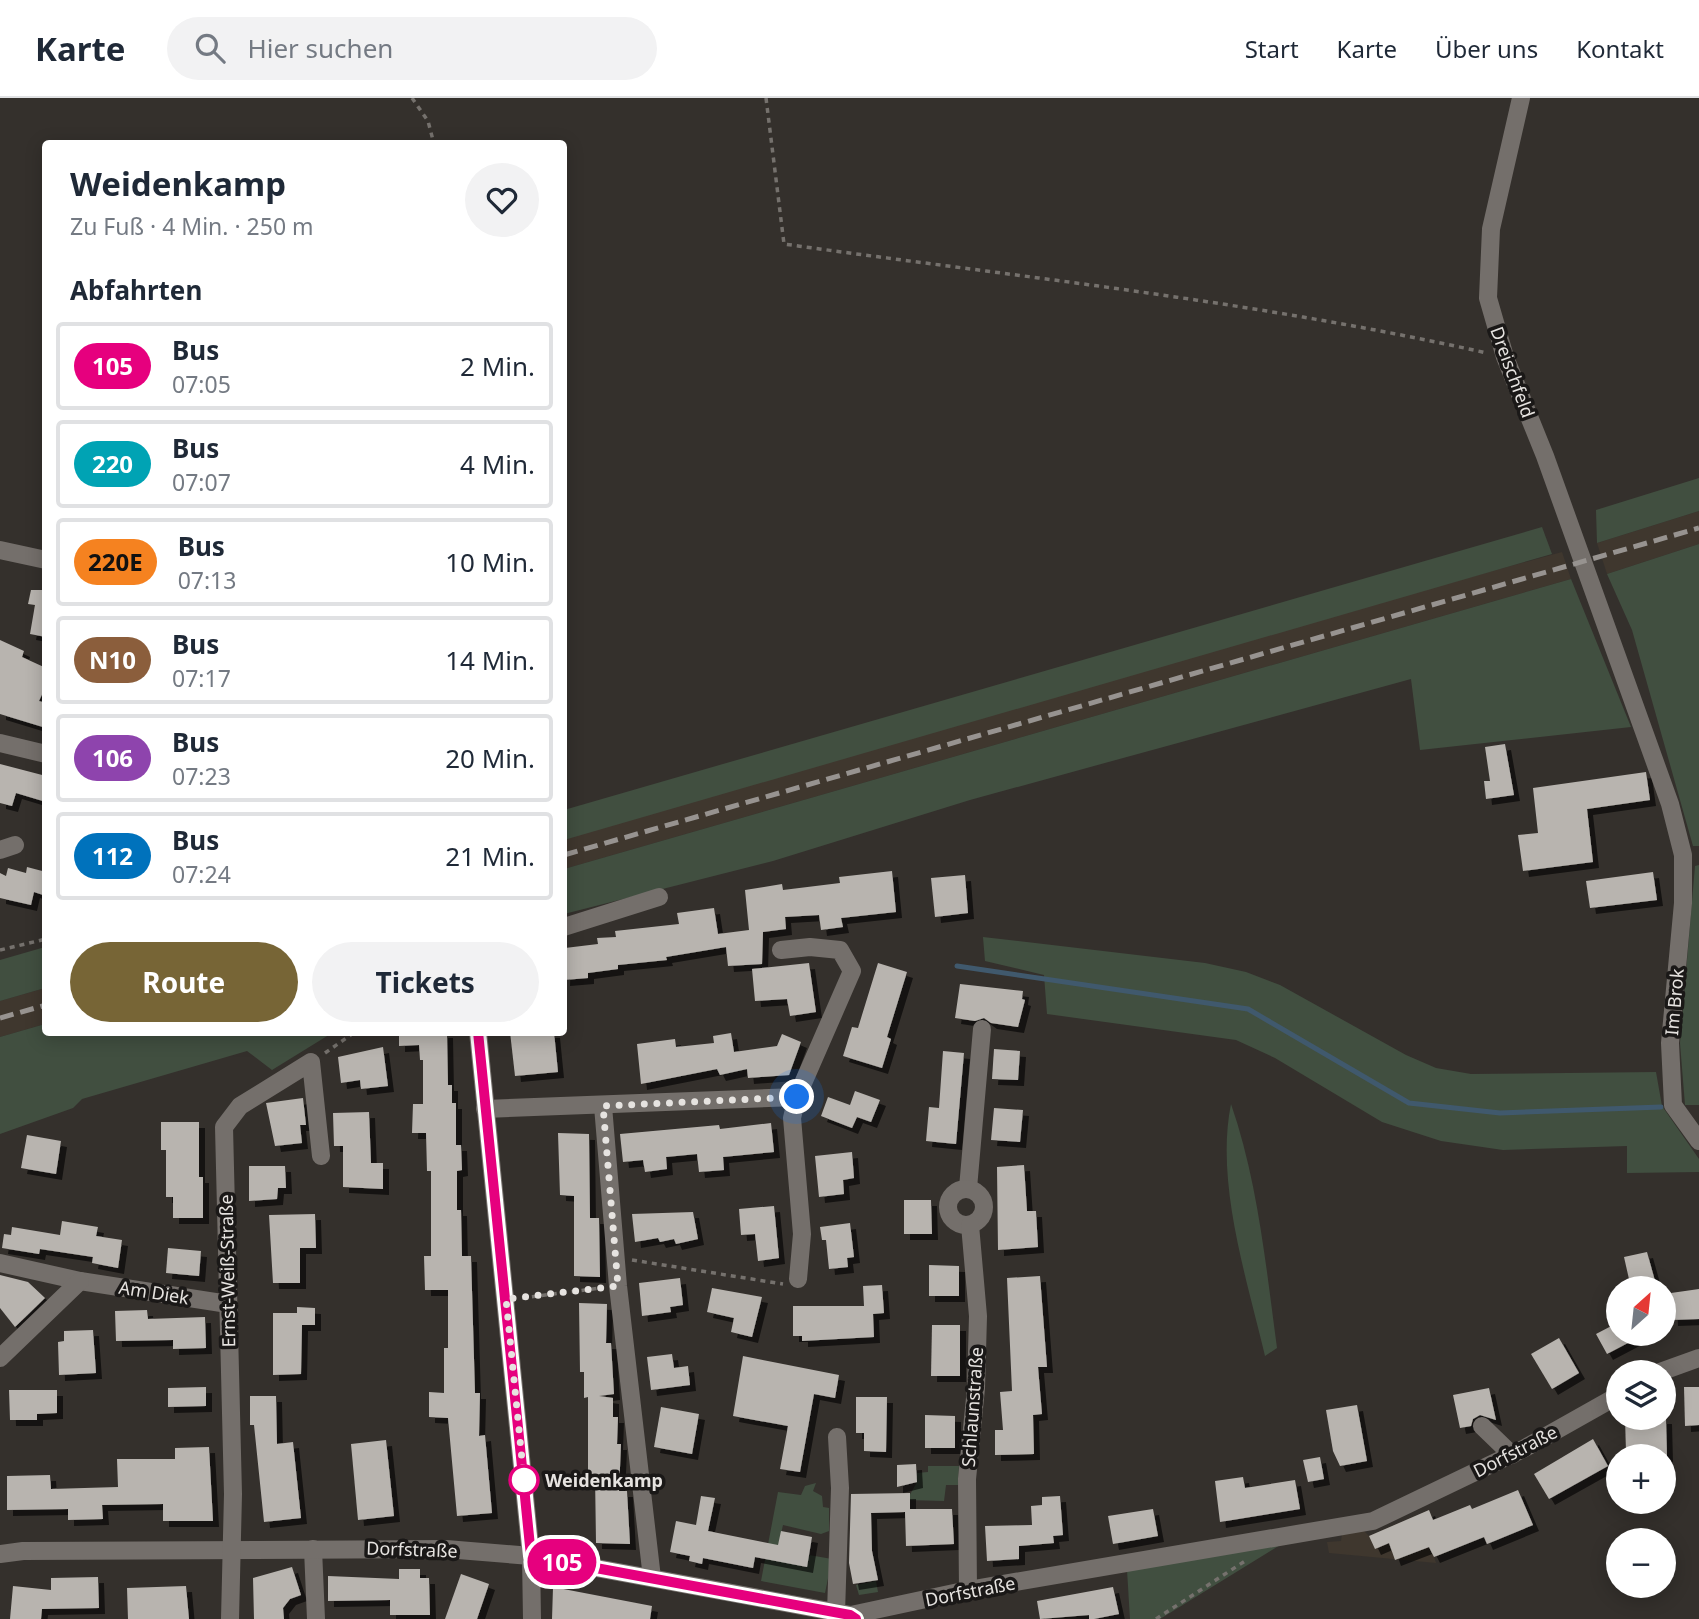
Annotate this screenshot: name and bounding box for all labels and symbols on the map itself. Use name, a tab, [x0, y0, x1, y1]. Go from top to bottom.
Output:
street label: Dreischfeld	[1485, 323, 1541, 421]
street label: Im Brok	[1659, 967, 1689, 1036]
your location	[779, 1079, 814, 1114]
street label: Ernst-Weiß-Straße	[214, 1194, 240, 1348]
street label: Am Diek	[117, 1275, 191, 1309]
north arrow	[1606, 1276, 1676, 1346]
street label: Schlaunstraße	[956, 1346, 988, 1468]
street label: Dorfstraße	[1469, 1420, 1561, 1482]
marker: Weidenkamp	[509, 1465, 539, 1495]
place label: Weidenkamp	[545, 1468, 663, 1492]
street label: Dorfstraße	[366, 1535, 458, 1563]
line badge: 105	[522, 1539, 602, 1585]
street label: Dorfstraße	[923, 1570, 1017, 1612]

